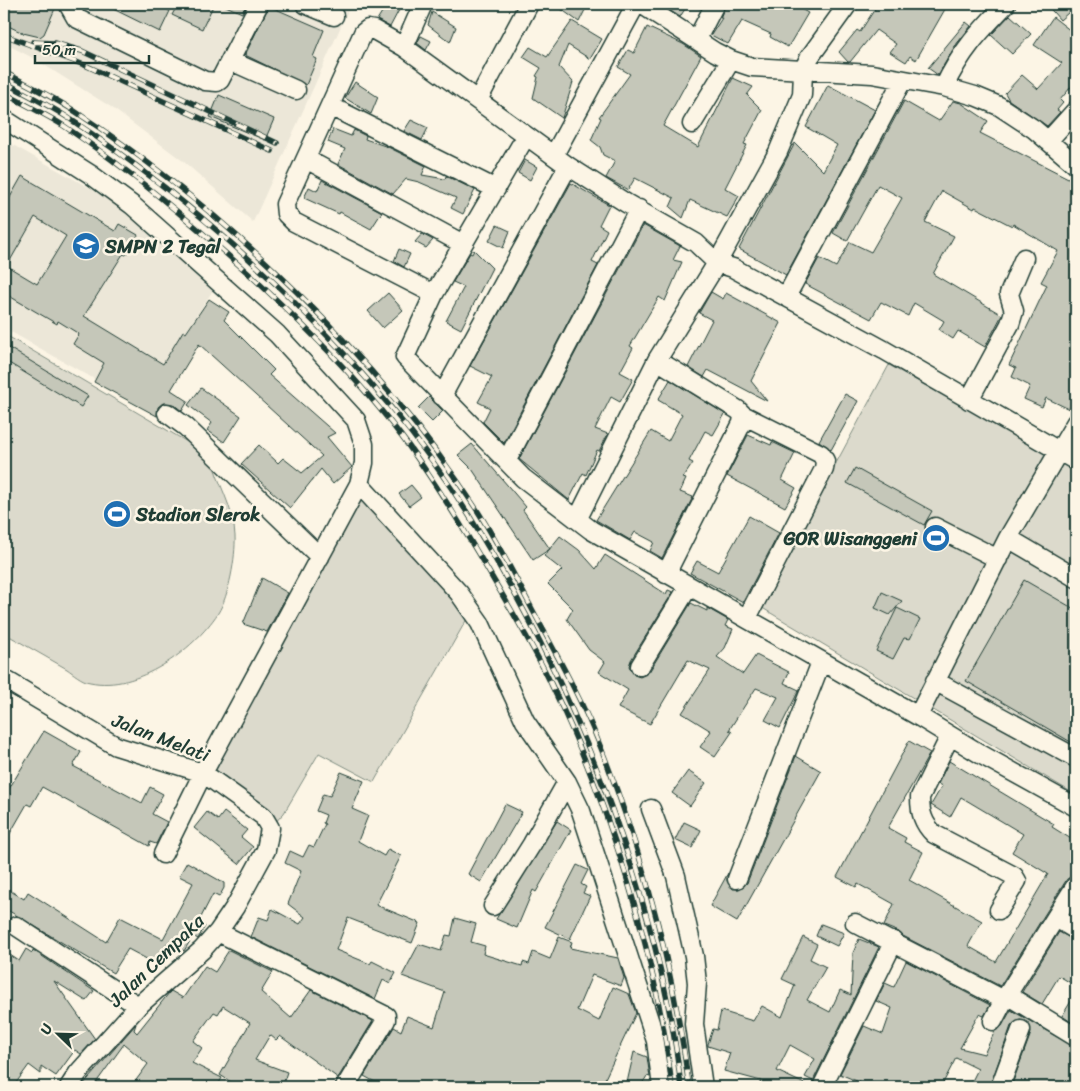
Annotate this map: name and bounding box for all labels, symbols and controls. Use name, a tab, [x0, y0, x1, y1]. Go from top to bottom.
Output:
scale bar	[35, 32, 149, 64]
text: 50 m	[42, 37, 77, 63]
place label: SMPN 2 Tegal	[104, 230, 222, 263]
school or university icon: SMPN 2 Tegal	[71, 231, 101, 261]
place label: Stadion Slerok	[135, 498, 260, 531]
sports icon: Stadion Slerok	[102, 499, 132, 529]
place label: GOR Wisanggeni	[783, 522, 919, 555]
sports icon: GOR Wisanggeni	[921, 523, 951, 553]
street label: Jalan Melati	[106, 703, 215, 772]
street label: Jalan Cempaka	[100, 905, 213, 1016]
north arrow	[32, 1008, 82, 1058]
text: U	[33, 1019, 60, 1038]

